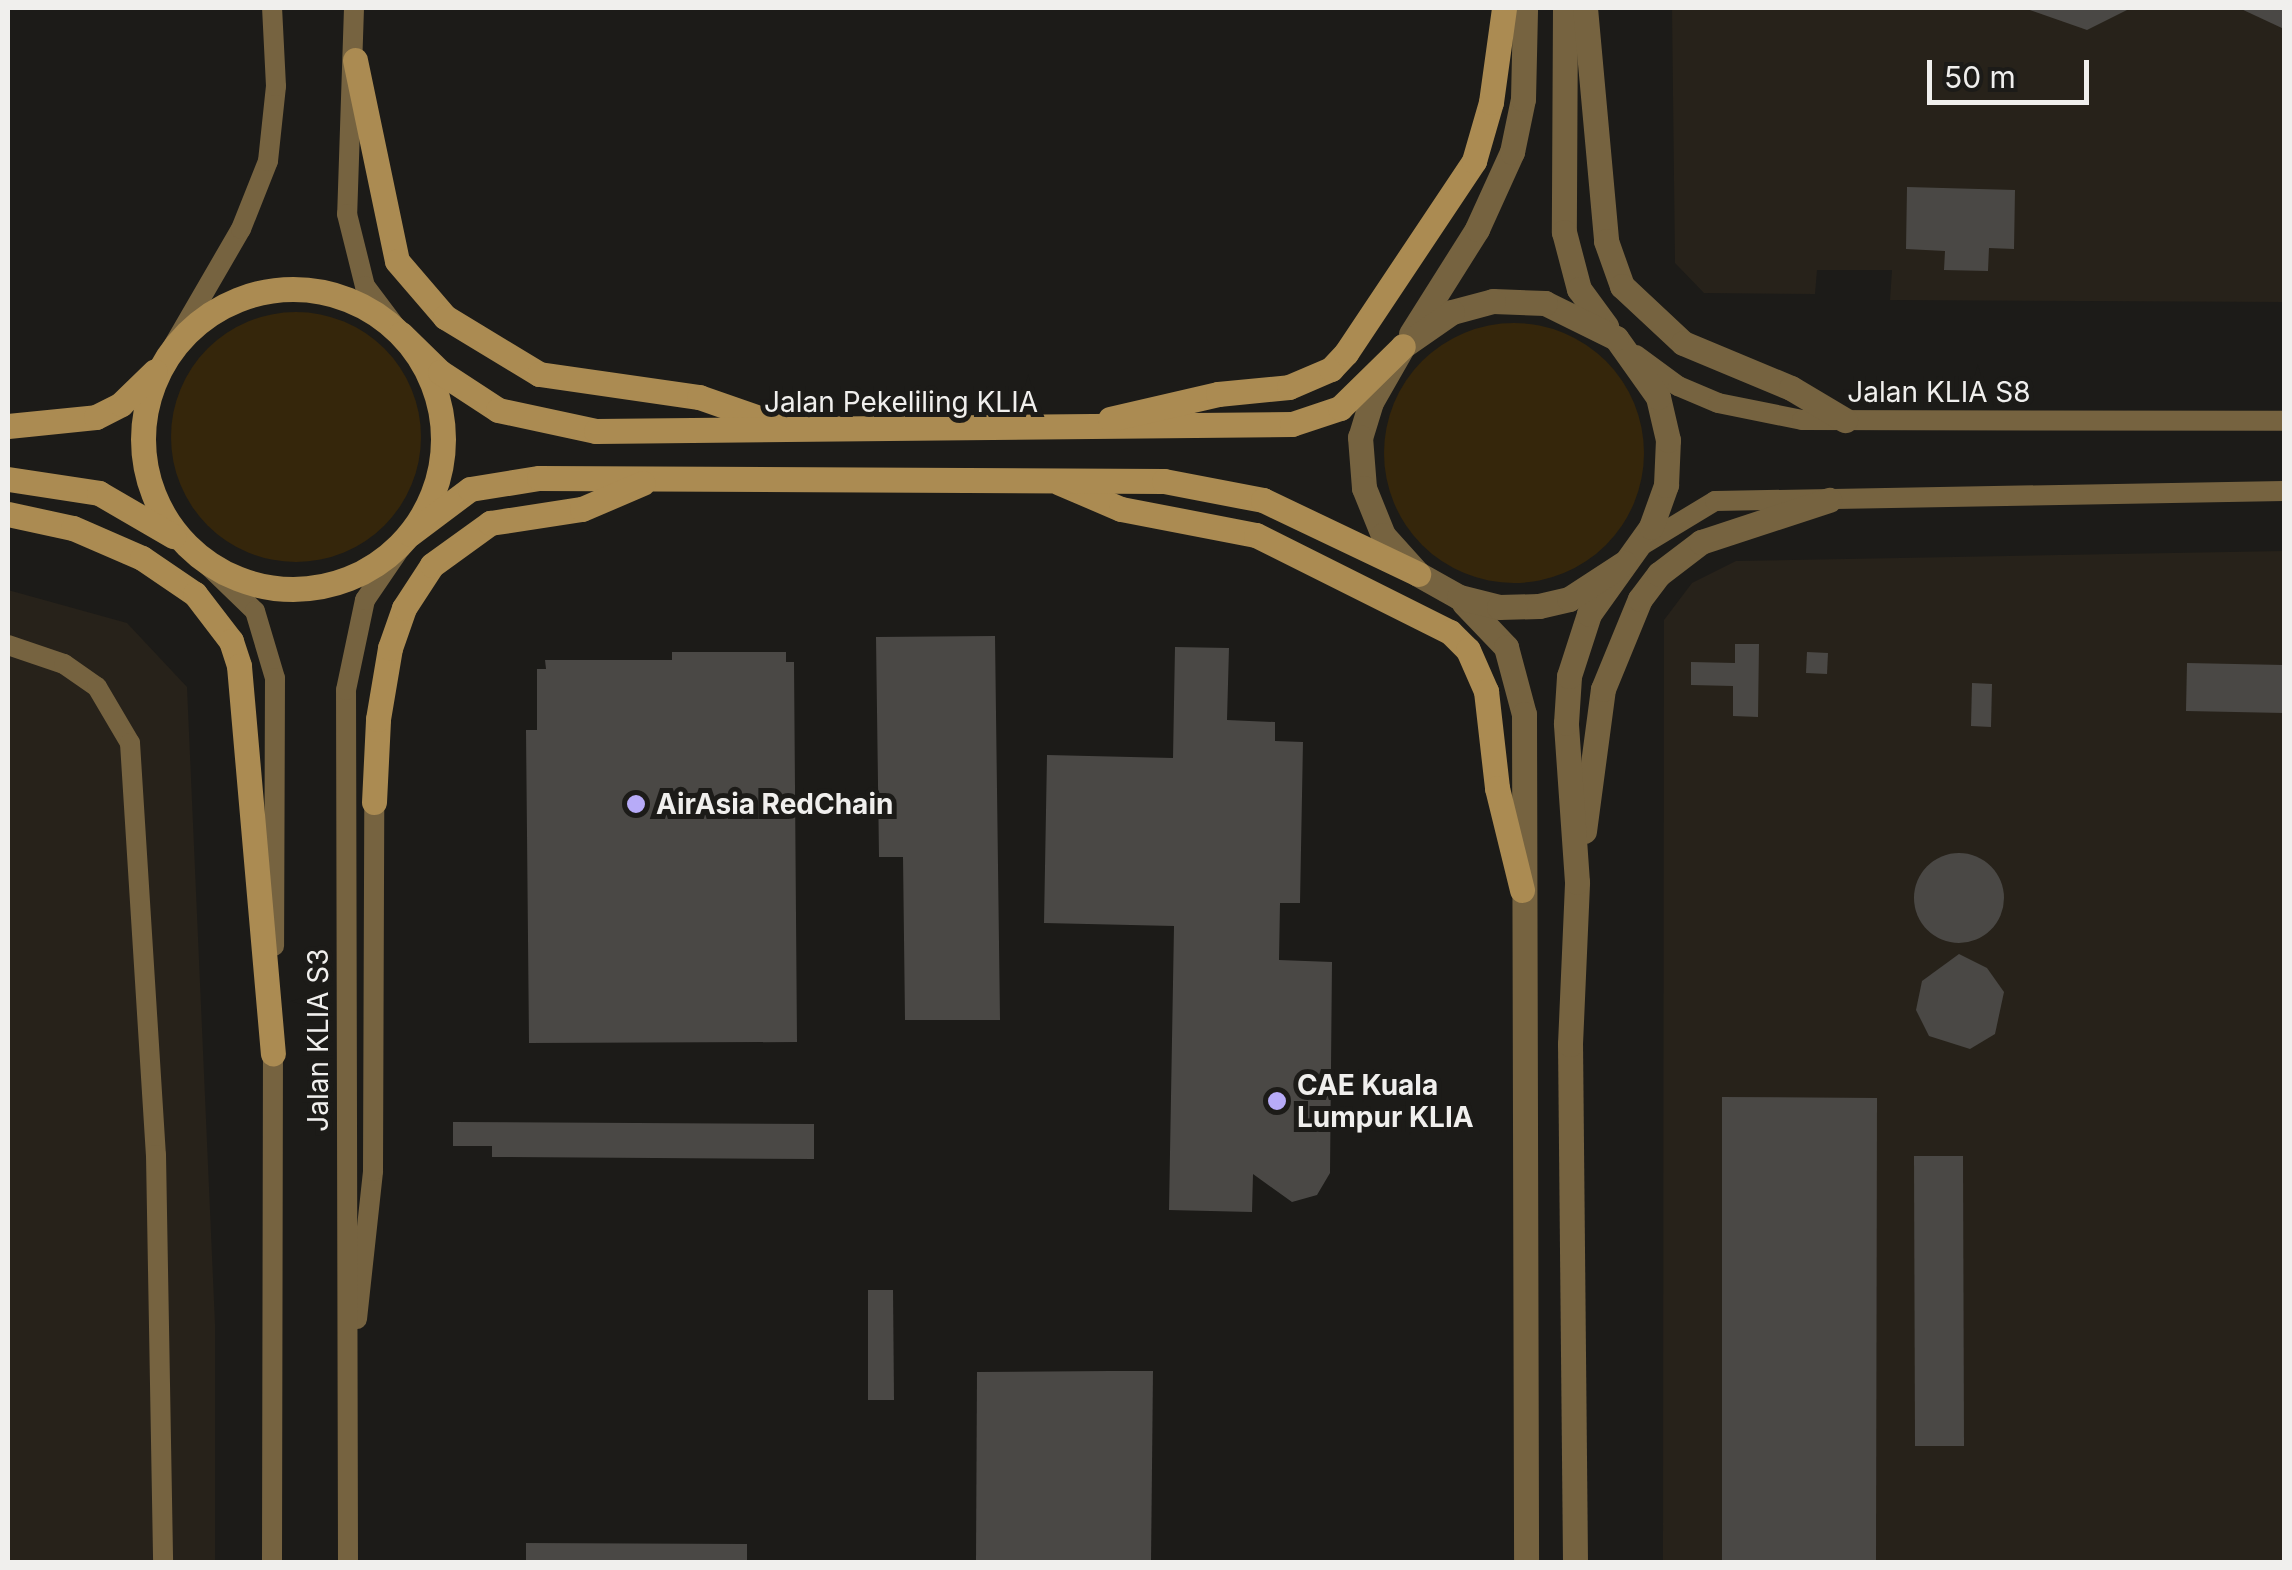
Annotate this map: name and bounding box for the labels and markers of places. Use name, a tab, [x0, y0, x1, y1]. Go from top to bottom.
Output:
place label: AirAsia RedChain	[656, 787, 893, 821]
marker: AirAsia RedChain	[625, 793, 647, 815]
place label: CAE Kuala Lumpur KLIA	[1297, 1068, 1474, 1134]
marker: CAE Kuala Lumpur KLIA	[1266, 1090, 1288, 1112]

